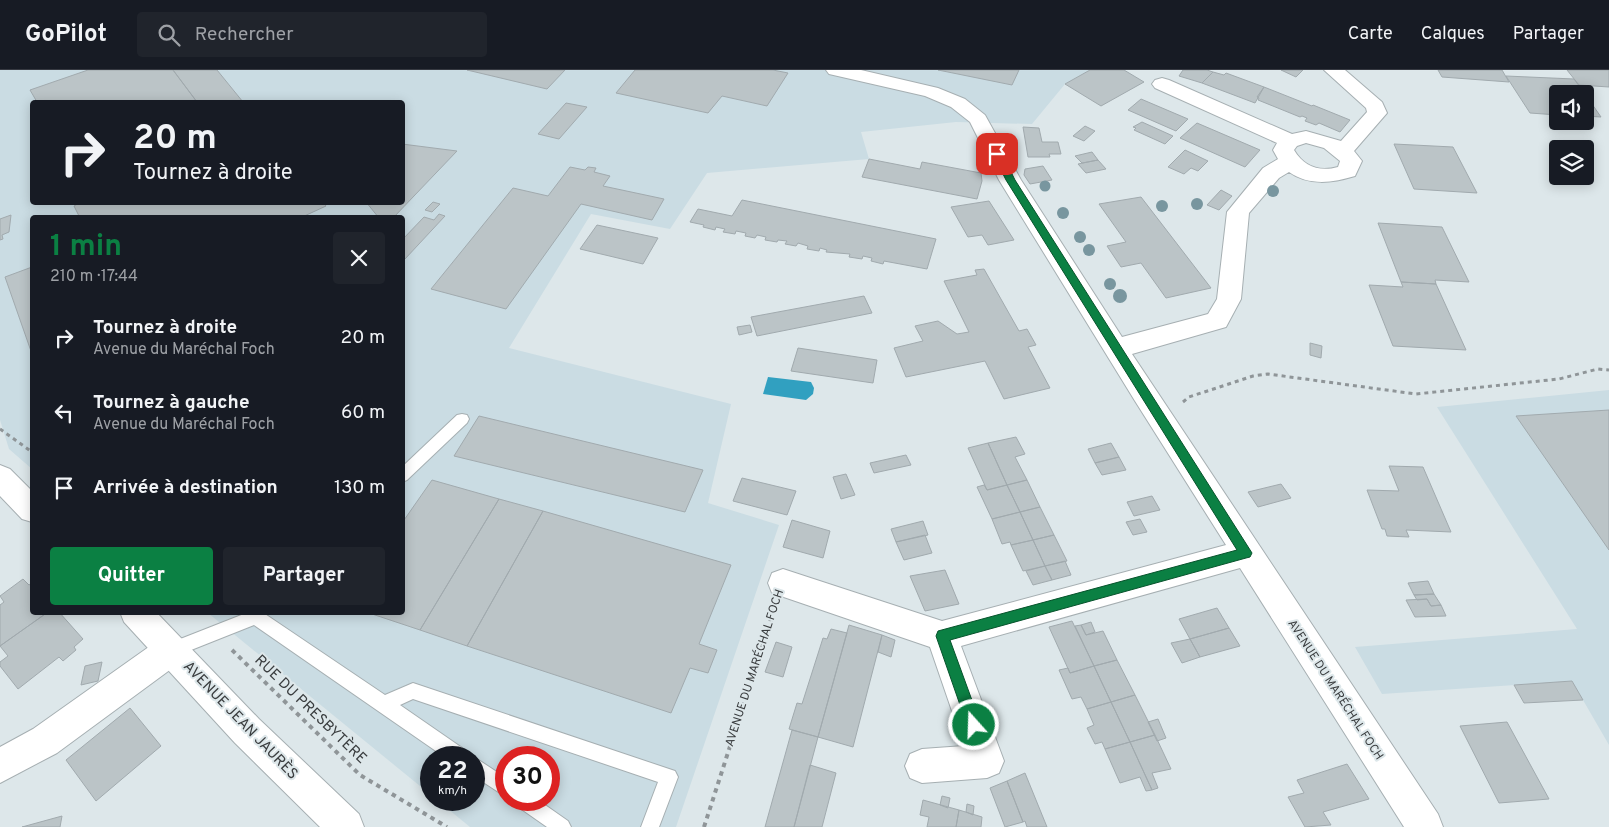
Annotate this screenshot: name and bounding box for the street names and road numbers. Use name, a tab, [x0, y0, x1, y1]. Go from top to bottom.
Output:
street label: AVENUE DU MARÉCHAL FOCH	[722, 587, 788, 749]
street label: AVENUE DU MARÉCHAL FOCH	[1283, 617, 1387, 763]
street label: RUE DU PRESBYTÈRE	[250, 651, 371, 769]
street label: AVENUE JEAN JAURÈS	[179, 657, 302, 784]

